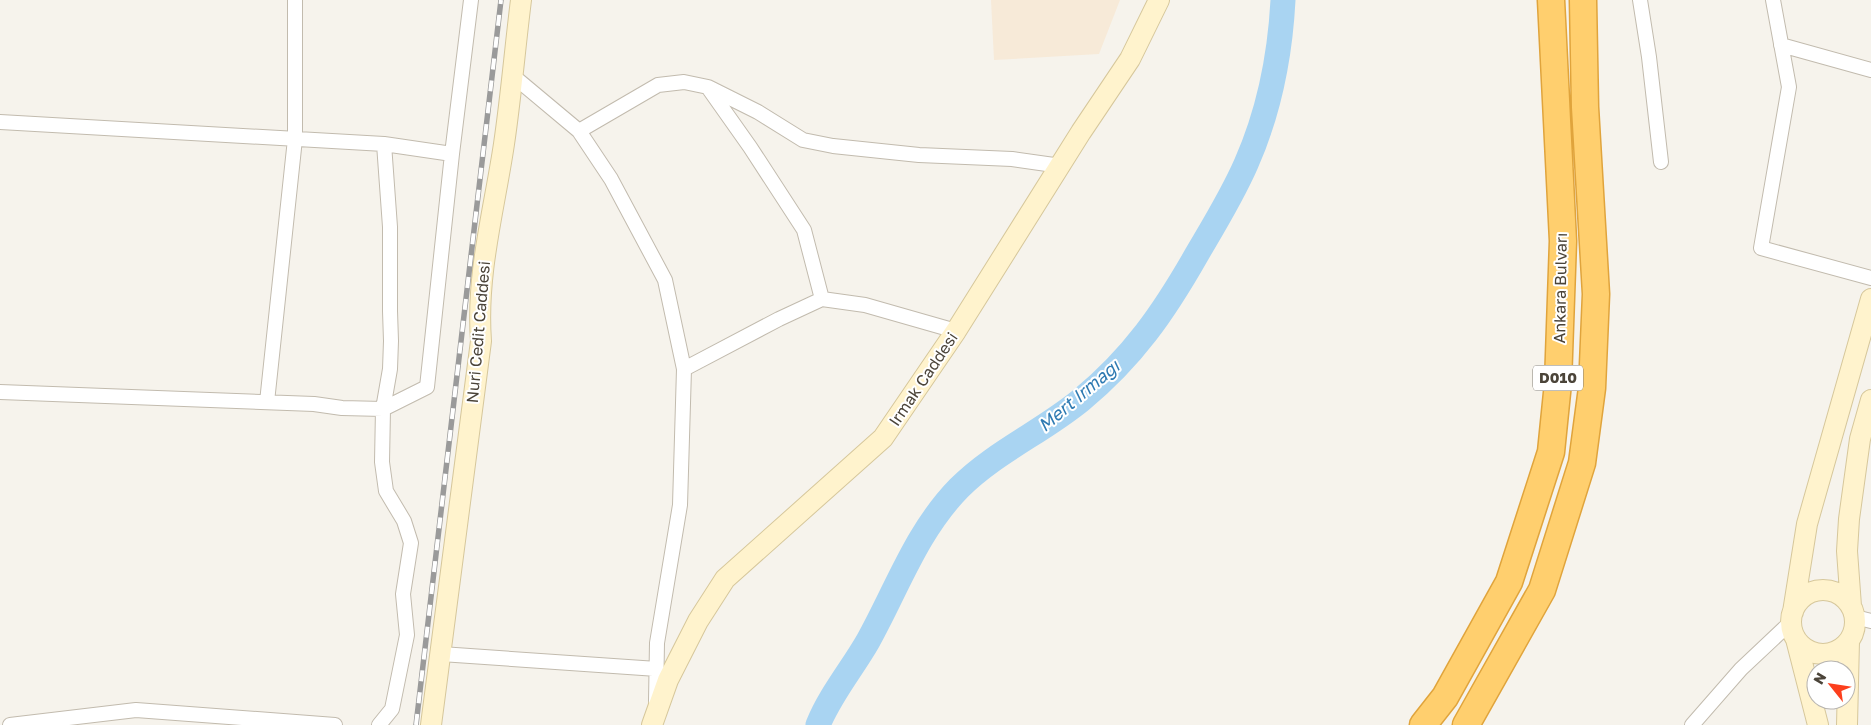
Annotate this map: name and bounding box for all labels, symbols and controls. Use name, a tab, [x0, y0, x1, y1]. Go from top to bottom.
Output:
street label: Ankara Bulvarı	[1549, 232, 1571, 344]
street label: Nuri Cedit Caddesi	[462, 260, 494, 404]
street label: Irmak Caddesi	[884, 328, 962, 430]
water label: Mert Irmağı	[1033, 354, 1125, 436]
road number: D010	[1533, 366, 1583, 390]
north arrow	[1806, 660, 1856, 710]
text: N	[1809, 669, 1829, 687]

